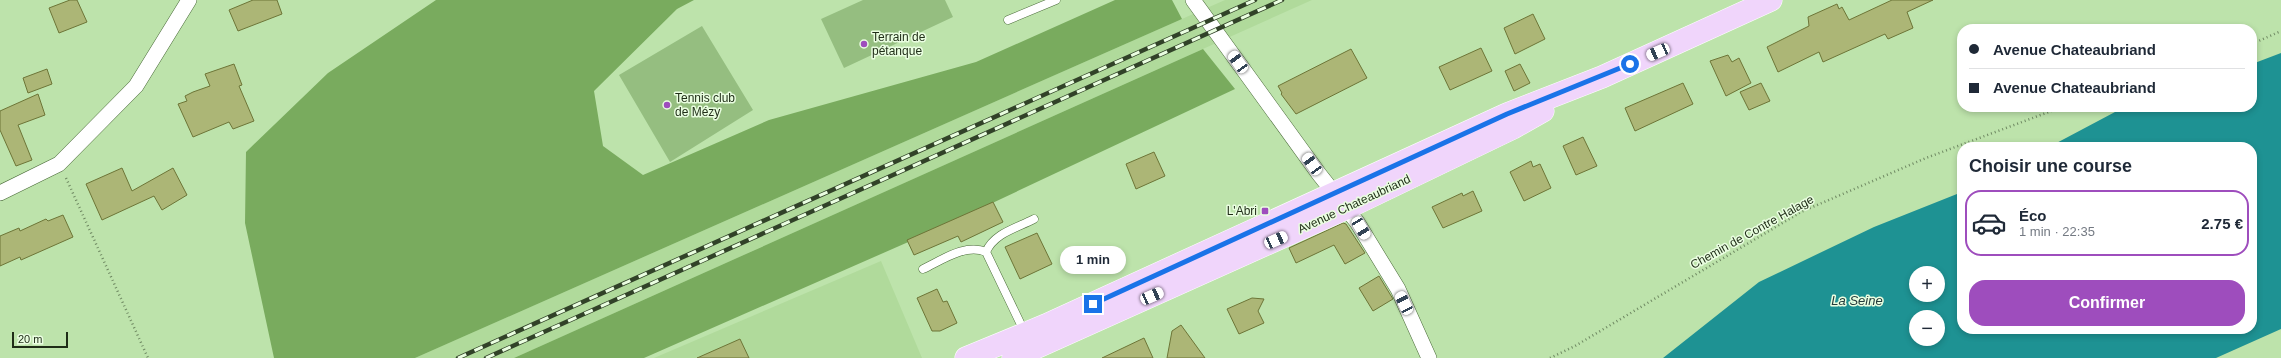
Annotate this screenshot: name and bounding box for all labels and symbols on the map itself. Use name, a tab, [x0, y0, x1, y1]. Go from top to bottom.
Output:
place label: Terrain de pétanque	[872, 30, 926, 58]
marker: Terrain de pétanque	[859, 39, 869, 49]
car	[1645, 42, 1671, 62]
car	[1226, 49, 1250, 75]
route start	[1621, 55, 1639, 73]
place label: Tennis club de Mézy	[675, 91, 735, 119]
marker: Tennis club de Mézy	[662, 100, 672, 110]
car	[1300, 151, 1324, 177]
street label: Avenue Chateaubriand	[1296, 172, 1412, 236]
street label: Chemin de Contre Halage	[1688, 192, 1816, 272]
place label: L'Abri	[1227, 204, 1257, 218]
marker: L'Abri	[1260, 206, 1270, 216]
car	[1350, 215, 1372, 241]
car	[1263, 230, 1289, 250]
callout: 1 min	[1060, 246, 1126, 274]
car	[1139, 286, 1165, 306]
car	[1393, 290, 1415, 316]
water label: La Seine	[1831, 293, 1883, 308]
route end	[1084, 295, 1102, 313]
scale bar	[12, 330, 68, 349]

